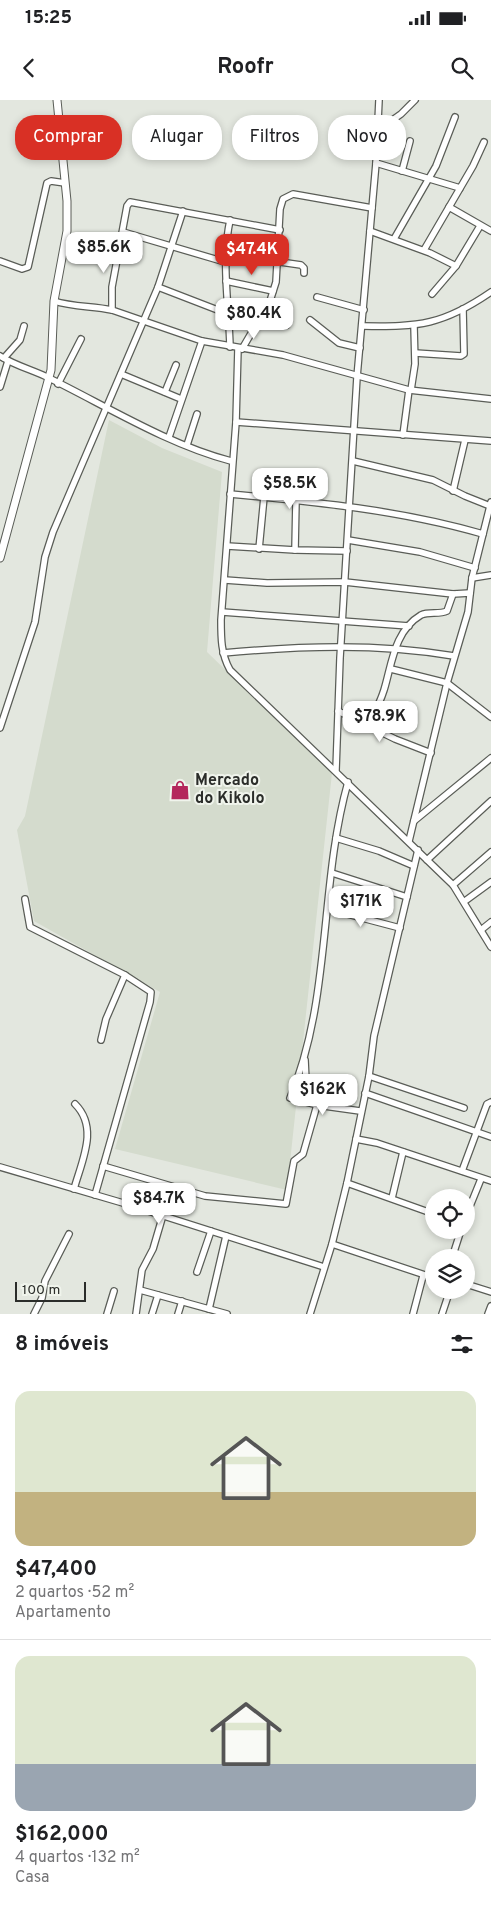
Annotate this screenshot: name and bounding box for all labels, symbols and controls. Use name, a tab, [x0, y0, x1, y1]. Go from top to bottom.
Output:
text: 15:25	[25, 6, 72, 30]
icon: back	[15, 54, 43, 82]
text: Roofr	[217, 54, 274, 81]
icon: search	[448, 54, 476, 82]
chip: Comprar	[15, 115, 122, 160]
chip: Alugar	[132, 115, 222, 160]
chip: Filtros	[232, 115, 318, 160]
chip: Novo	[328, 115, 406, 160]
pin: $85.6K	[63, 232, 145, 274]
pin: $47.4K	[211, 234, 293, 276]
text: $85.6K	[77, 238, 131, 258]
text: $47.4K	[226, 240, 278, 260]
pin: $80.4K	[213, 298, 295, 340]
text: $80.4K	[226, 304, 282, 324]
pin: $58.5K	[249, 468, 331, 510]
text: $58.5K	[263, 474, 317, 494]
pin: $78.9K	[339, 700, 421, 743]
text: $78.9K	[354, 707, 406, 727]
place label: Mercado do Kikolo	[195, 771, 265, 809]
shop icon: Mercado do Kikolo	[169, 779, 191, 801]
pin: $171K	[326, 886, 396, 928]
text: $171K	[340, 892, 382, 912]
pin: $162K	[288, 1074, 358, 1116]
text: $162K	[300, 1080, 347, 1100]
pin: $84.7K	[118, 1182, 200, 1225]
text: $84.7K	[133, 1189, 185, 1209]
map controls	[425, 1189, 475, 1299]
button: locate	[425, 1189, 475, 1239]
button: layers	[425, 1249, 475, 1299]
scale bar	[15, 1279, 86, 1302]
text: 100 m	[22, 1282, 60, 1299]
icon: filters	[448, 1330, 476, 1358]
text: 8 imóveis	[15, 1331, 109, 1358]
icon: home	[201, 1423, 291, 1513]
text: $47,400	[15, 1556, 97, 1583]
text: 2 quartos · 52 m²	[15, 1583, 134, 1603]
text: Apartamento	[15, 1603, 111, 1623]
icon: home	[201, 1689, 291, 1779]
text: $162,000	[15, 1821, 109, 1848]
text: 4 quartos · 132 m²	[15, 1848, 140, 1868]
text: Casa	[15, 1868, 50, 1888]

